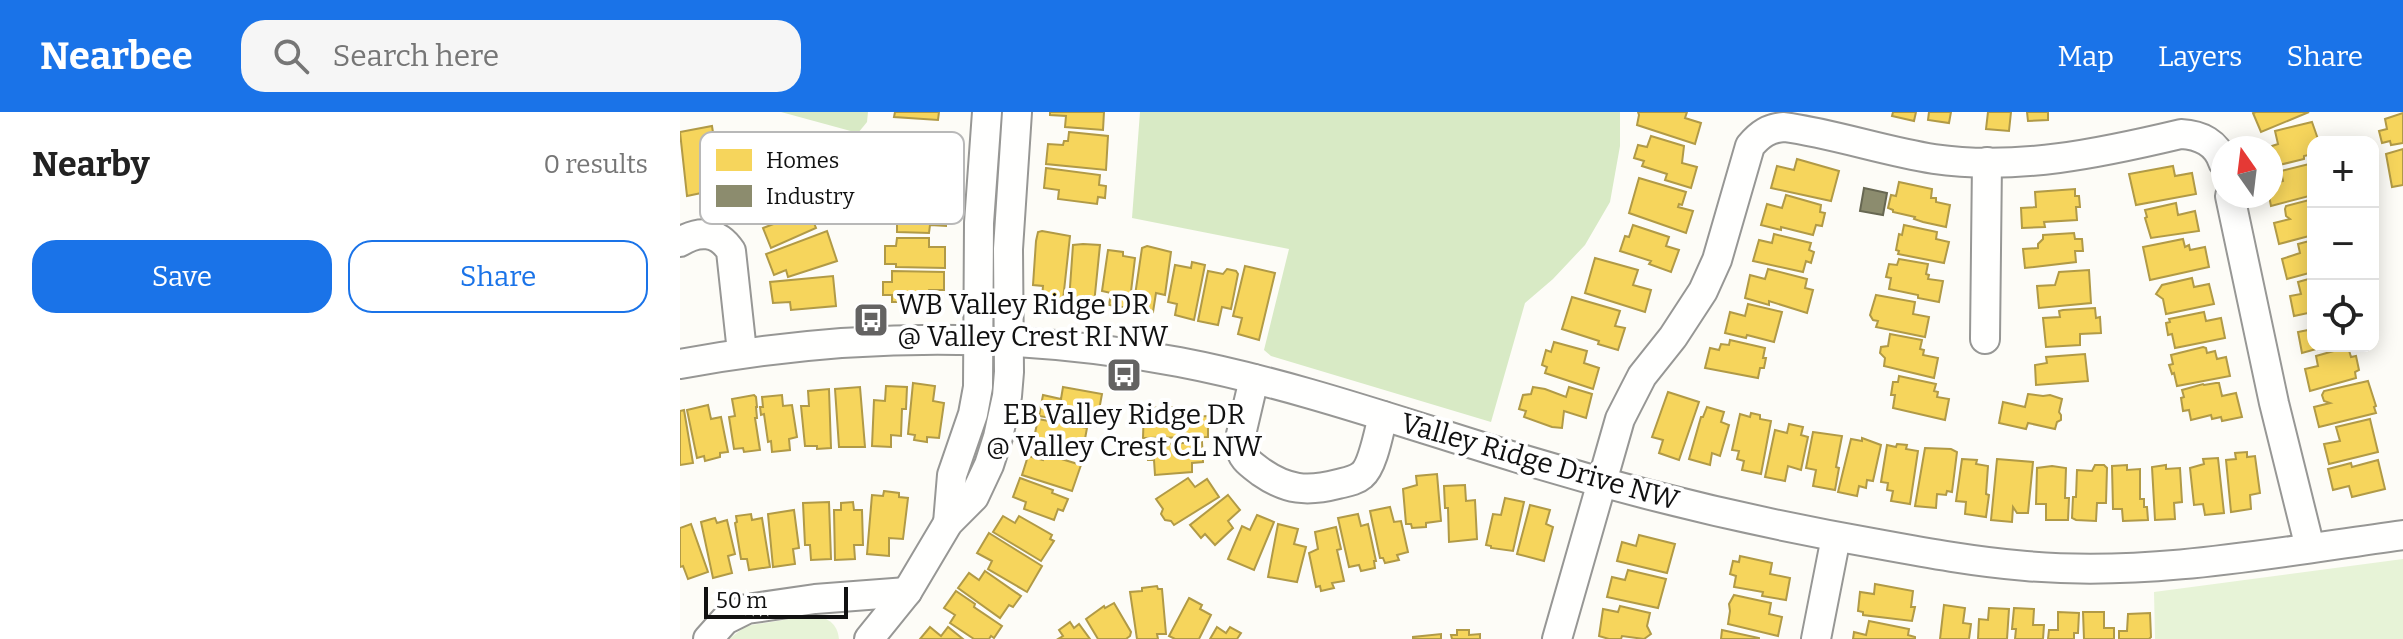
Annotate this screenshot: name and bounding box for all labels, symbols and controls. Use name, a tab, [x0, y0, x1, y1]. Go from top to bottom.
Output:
search box	[241, 20, 801, 92]
text: Nearbee	[40, 33, 193, 79]
icon: search	[269, 34, 313, 78]
text: Search here	[333, 38, 499, 74]
text: Map	[2057, 40, 2114, 73]
text: Layers	[2158, 40, 2242, 73]
text: Share	[2286, 40, 2363, 73]
legend	[700, 132, 964, 224]
north arrow	[2211, 136, 2283, 208]
map controls	[2307, 136, 2379, 352]
button: +	[2307, 136, 2379, 208]
text: Nearby	[32, 144, 150, 185]
text: Homes	[766, 147, 839, 174]
text: 0 results	[543, 149, 648, 180]
text: Industry	[766, 183, 855, 210]
button: −	[2307, 208, 2379, 280]
button: Save	[32, 240, 332, 313]
button: Share	[348, 240, 648, 313]
button: locate	[2307, 280, 2379, 352]
place label: WB Valley Ridge DR @ Valley Crest RI NW	[897, 288, 1168, 353]
bus stop icon: WB Valley Ridge DR @ Valley Crest RI NW	[852, 301, 890, 339]
bus stop icon: EB Valley Ridge DR @ Valley Crest CL NW	[1105, 356, 1143, 394]
place label: EB Valley Ridge DR @ Valley Crest CL NW	[986, 398, 1263, 463]
street label: Valley Ridge Drive NW	[1397, 406, 1683, 517]
scale bar	[704, 583, 848, 619]
text: 50 m	[716, 587, 767, 614]

